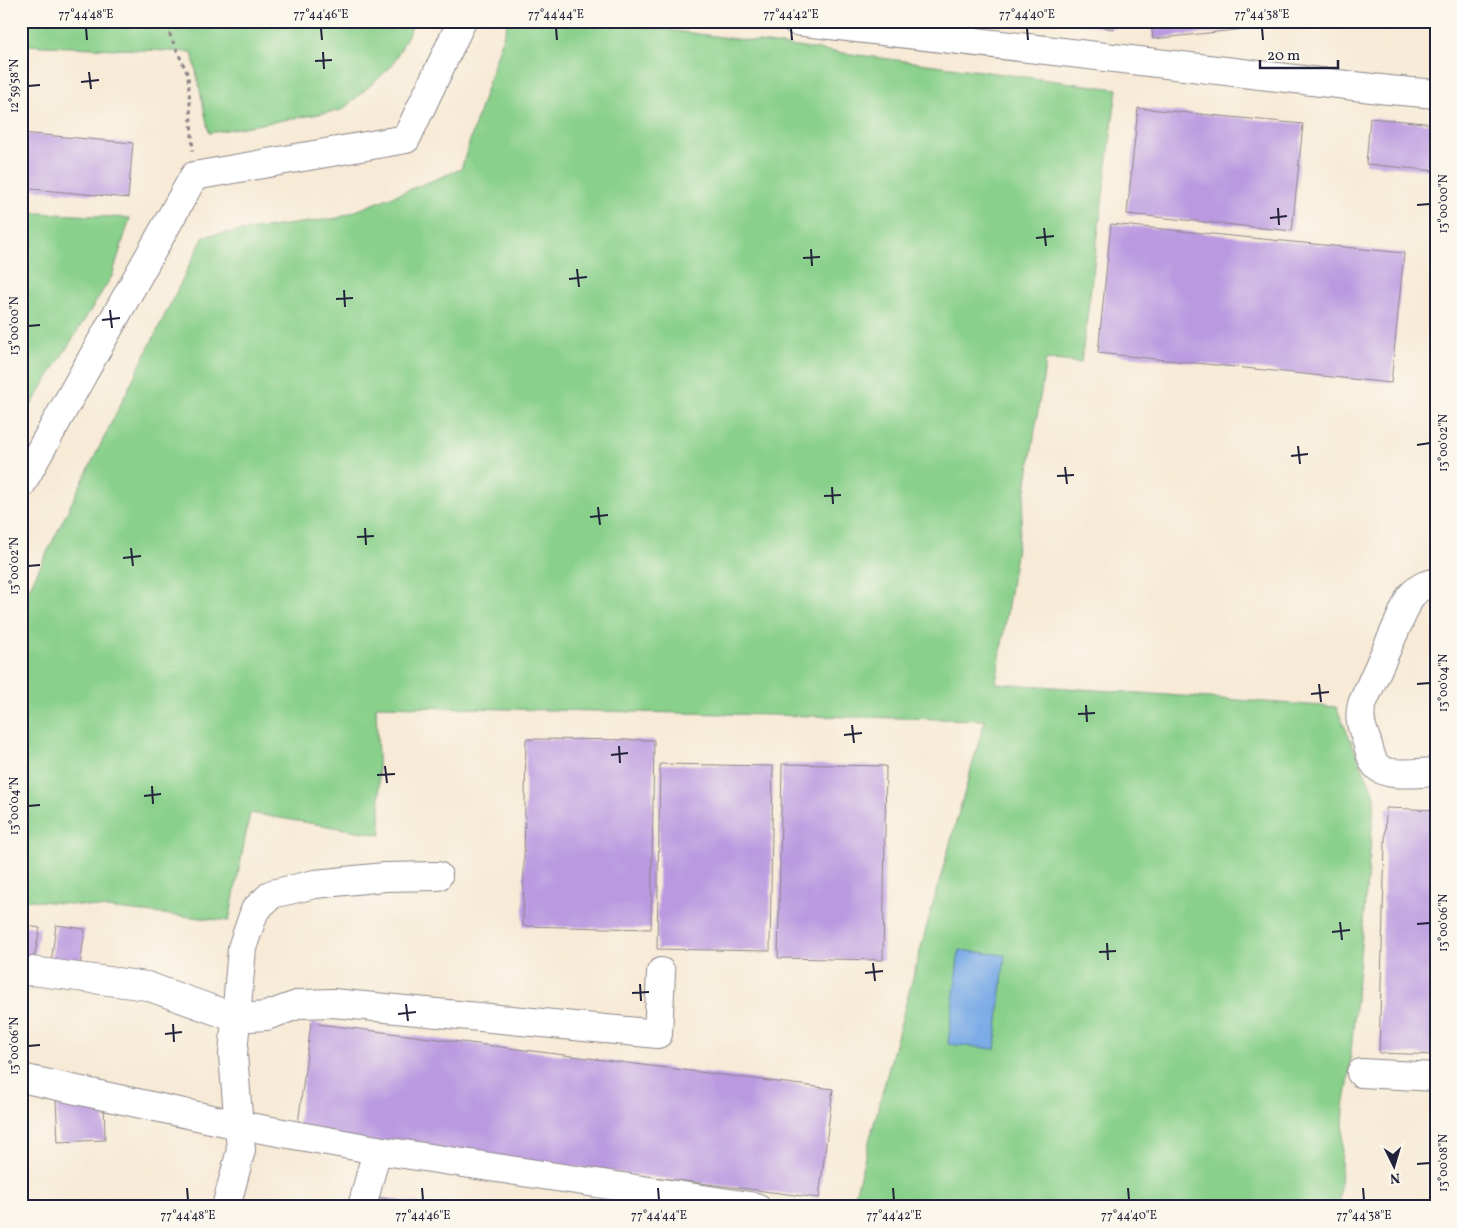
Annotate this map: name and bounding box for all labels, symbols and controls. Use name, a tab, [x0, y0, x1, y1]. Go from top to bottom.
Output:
text: 77°44'48"E	[59, 7, 113, 23]
text: 77°44'46"E	[294, 7, 349, 23]
text: 77°44'44"E	[528, 7, 584, 23]
text: 77°44'42"E	[763, 7, 819, 23]
text: 77°44'40"E	[999, 7, 1055, 23]
text: 77°44'38"E	[1234, 7, 1290, 23]
scale bar	[1260, 38, 1337, 70]
text: 20 m	[1267, 46, 1300, 67]
text: 12°59'58"N	[7, 59, 23, 113]
text: 13°00'00"N	[1436, 174, 1452, 234]
text: 13°00'00"N	[7, 296, 23, 356]
text: 13°00'02"N	[1436, 414, 1452, 472]
text: 13°00'02"N	[7, 537, 23, 595]
text: 13°00'04"N	[1436, 654, 1452, 712]
text: 13°00'04"N	[7, 777, 23, 835]
text: 13°00'06"N	[1436, 894, 1452, 952]
text: 13°00'06"N	[7, 1017, 23, 1075]
text: 13°00'08"N	[1436, 1134, 1452, 1192]
north arrow	[1370, 1140, 1420, 1190]
text: N	[1389, 1168, 1401, 1187]
text: 77°44'48"E	[161, 1208, 215, 1224]
text: 77°44'46"E	[396, 1208, 451, 1224]
text: 77°44'44"E	[631, 1208, 687, 1224]
text: 77°44'42"E	[866, 1208, 922, 1224]
text: 77°44'40"E	[1101, 1208, 1157, 1224]
text: 77°44'38"E	[1336, 1208, 1392, 1224]

